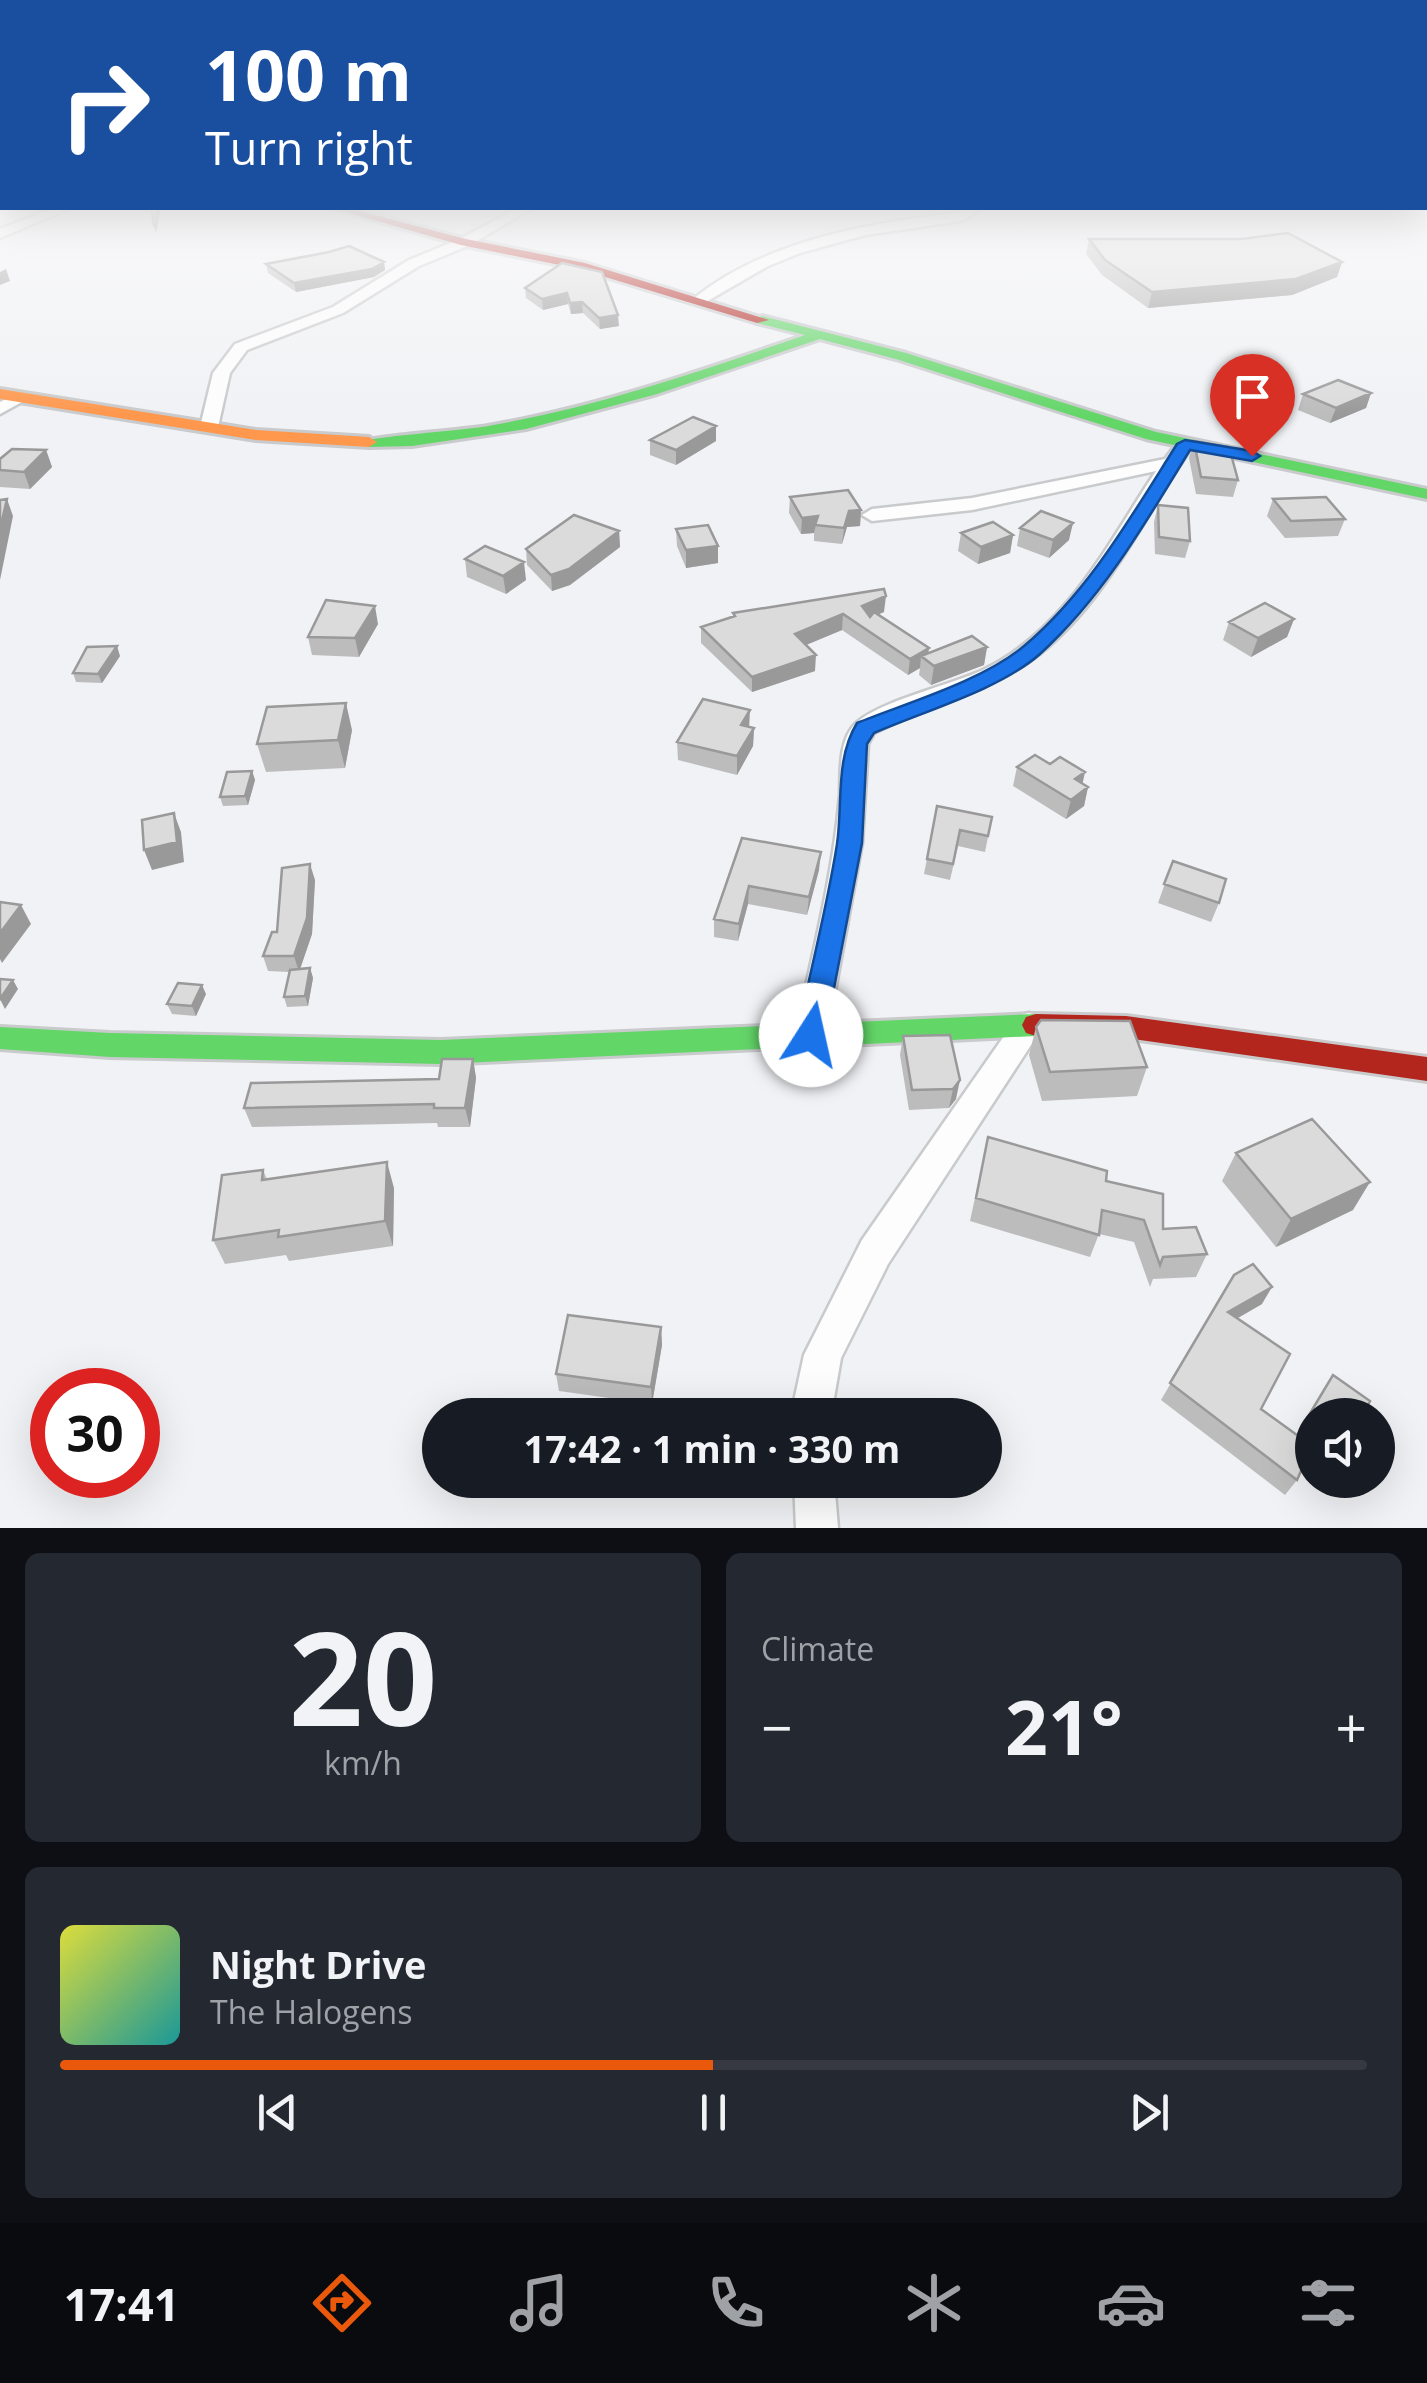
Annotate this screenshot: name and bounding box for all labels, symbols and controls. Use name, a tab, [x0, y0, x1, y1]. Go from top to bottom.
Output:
text: 100 m	[205, 26, 412, 122]
icon: right	[40, 40, 170, 170]
text: Turn right	[205, 117, 413, 178]
pin	[1210, 354, 1295, 457]
icon: arrive	[1225, 369, 1280, 424]
position arrow	[759, 983, 863, 1087]
speed limit sign: 30	[30, 1368, 160, 1498]
map controls	[1295, 1398, 1395, 1498]
button: sound	[1295, 1398, 1395, 1498]
text: 17:42 · 1 min · 330 m	[524, 1422, 900, 1474]
text: 20	[289, 1587, 437, 1764]
text: Climate	[761, 1627, 874, 1670]
text: 21°	[1005, 1675, 1123, 1777]
text: −	[761, 1689, 792, 1764]
text: +	[1336, 1689, 1367, 1764]
text: km/h	[324, 1741, 402, 1784]
text: Night Drive	[210, 1938, 426, 1990]
text: The Halogens	[210, 1990, 412, 2033]
icon: previous	[250, 2085, 305, 2140]
icon: pause	[686, 2085, 741, 2140]
icon: next	[1122, 2085, 1177, 2140]
icon: directions	[307, 2268, 377, 2338]
icon: music	[504, 2268, 574, 2338]
icon: phone	[701, 2268, 771, 2338]
icon: climate	[899, 2268, 969, 2338]
icon: car	[1096, 2268, 1166, 2338]
icon: filters	[1293, 2268, 1363, 2338]
text: 17:41	[64, 2273, 179, 2334]

